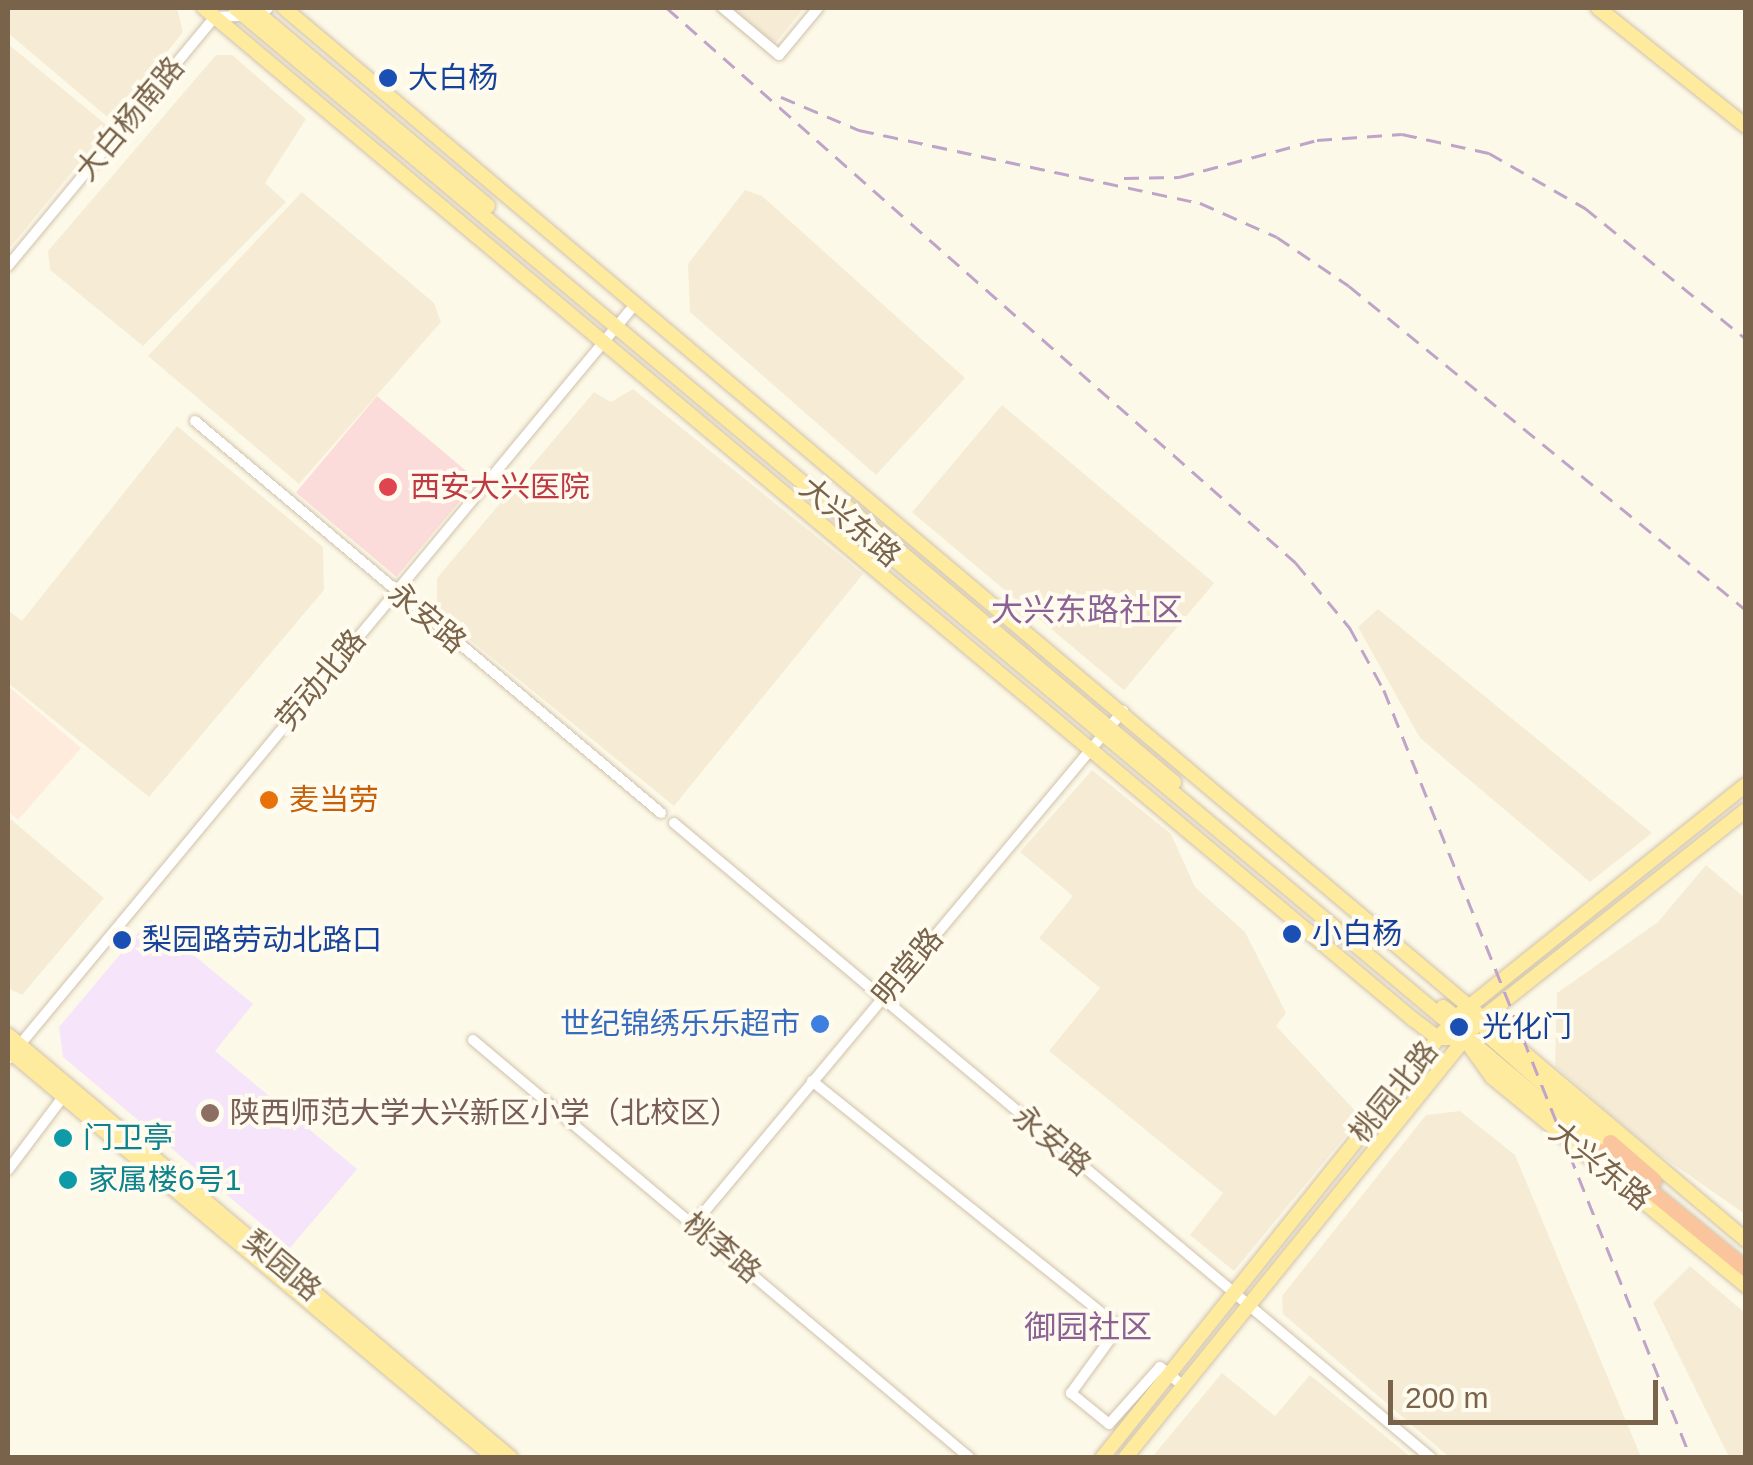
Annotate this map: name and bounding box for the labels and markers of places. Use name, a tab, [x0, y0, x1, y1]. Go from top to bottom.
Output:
place label: 大白杨	[408, 60, 498, 96]
marker: 大白杨	[377, 67, 399, 89]
place label: 西安大兴医院	[410, 469, 590, 505]
marker: 西安大兴医院	[375, 474, 401, 500]
place label: 麦当劳	[289, 782, 379, 818]
marker: 麦当劳	[258, 789, 280, 811]
place label: 小白杨	[1312, 916, 1402, 952]
place label: 梨园路劳动北路口	[142, 922, 382, 958]
marker: 小白杨	[1281, 923, 1303, 945]
marker: 梨园路劳动北路口	[111, 929, 133, 951]
place label: 世纪锦绣乐乐超市	[560, 1006, 800, 1042]
place label: 光化门	[1482, 1009, 1572, 1045]
marker: 世纪锦绣乐乐超市	[809, 1013, 831, 1035]
marker: 光化门	[1446, 1014, 1472, 1040]
place label: 陕西师范大学大兴新区小学（北校区）	[230, 1095, 740, 1131]
marker: 陕西师范大学大兴新区小学（北校区）	[199, 1102, 221, 1124]
place label: 门卫亭	[83, 1120, 173, 1156]
marker: 门卫亭	[52, 1127, 74, 1149]
place label: 家属楼6号1	[88, 1162, 241, 1198]
marker: 家属楼6号1	[57, 1169, 79, 1191]

